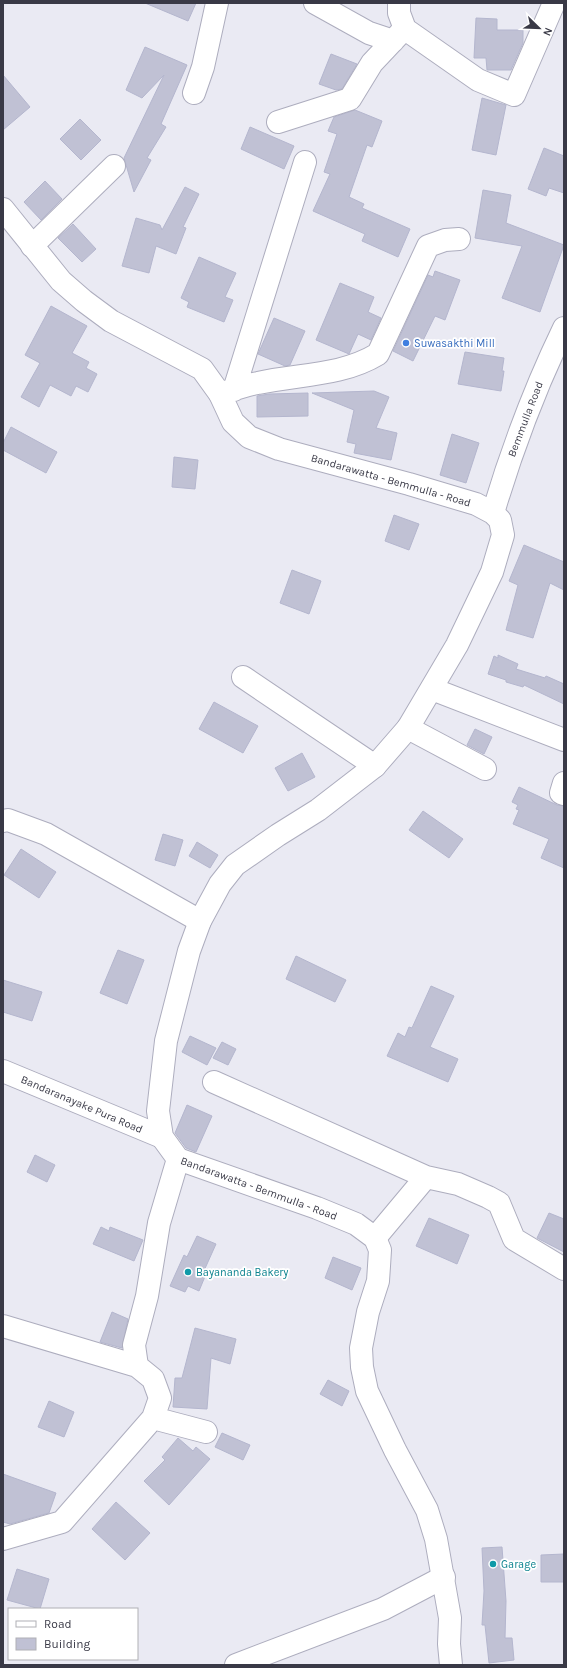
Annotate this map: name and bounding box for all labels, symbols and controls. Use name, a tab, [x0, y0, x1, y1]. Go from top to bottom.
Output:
north arrow	[519, 8, 559, 48]
text: N	[540, 26, 555, 38]
place label: Suwasakthi Mill	[414, 337, 495, 350]
marker: Suwasakthi Mill	[401, 338, 411, 348]
street label: Bemmulla Road	[505, 380, 546, 459]
street label: Bandarawatta - Bemmulla - Road	[309, 451, 472, 510]
street label: Bandaranayake Pura Road	[19, 1073, 145, 1136]
street label: Bandarawatta - Bemmulla - Road	[179, 1154, 339, 1223]
place label: Bayananda Bakery	[196, 1266, 288, 1279]
marker: Bayananda Bakery	[183, 1267, 193, 1277]
place label: Garage	[501, 1558, 536, 1571]
marker: Garage	[488, 1559, 498, 1569]
legend	[8, 1608, 138, 1660]
text: Road	[44, 1617, 72, 1631]
text: Building	[44, 1637, 91, 1651]

